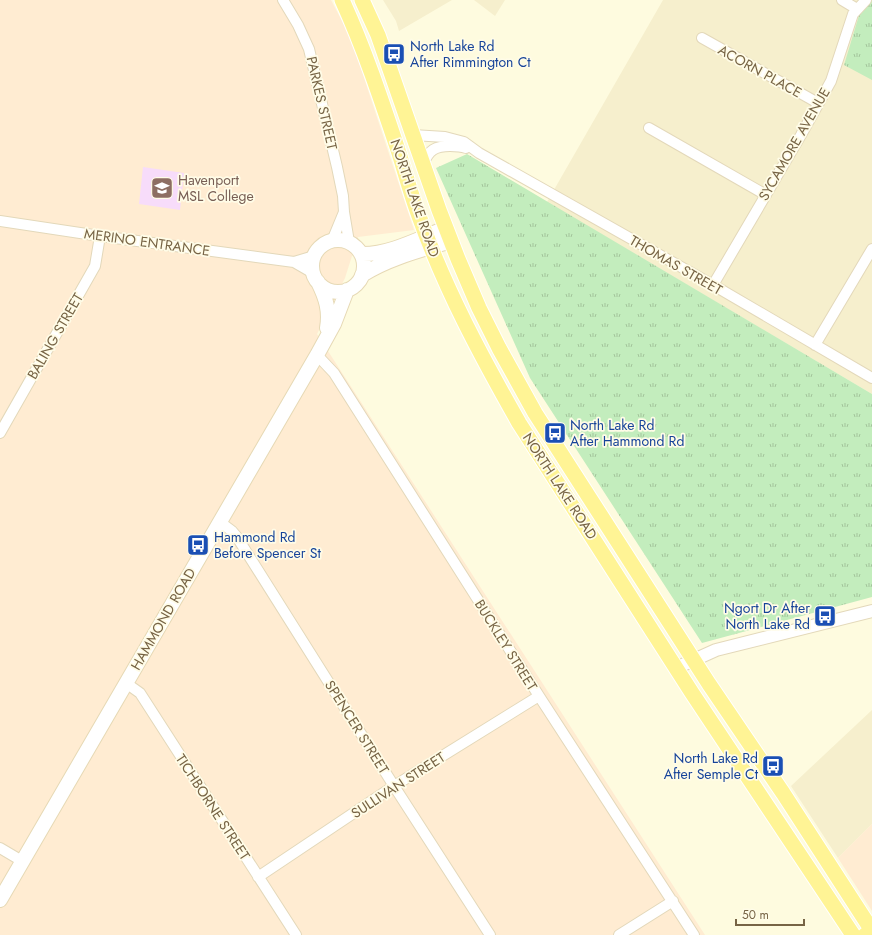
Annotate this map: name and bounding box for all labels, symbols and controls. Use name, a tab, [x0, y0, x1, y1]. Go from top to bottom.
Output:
place label: North Lake Rd After Rimmington Ct	[410, 36, 531, 72]
street label: ACORN PLACE	[715, 40, 805, 102]
bus stop icon: North Lake Rd After Rimmington Ct	[381, 41, 407, 67]
street label: PARKES STREET	[302, 54, 343, 152]
street label: SYCAMORE AVENUE	[753, 84, 835, 204]
street label: NORTH LAKE ROAD	[385, 136, 445, 260]
place label: Havenport MSL College	[178, 170, 254, 206]
school or university icon: Havenport MSL College	[149, 175, 175, 201]
street label: MERINO ENTRANCE	[83, 223, 211, 261]
street label: THOMAS STREET	[626, 230, 726, 300]
street label: BALING STREET	[22, 289, 88, 383]
place label: North Lake Rd After Hammond Rd	[570, 415, 684, 451]
bus stop icon: North Lake Rd After Hammond Rd	[542, 420, 568, 446]
street label: NORTH LAKE ROAD	[518, 429, 602, 543]
place label: Hammond Rd Before Spencer St	[214, 527, 321, 563]
bus stop icon: Hammond Rd Before Spencer St	[185, 532, 211, 558]
street label: HAMMOND ROAD	[126, 564, 200, 674]
street label: BUCKLEY STREET	[470, 596, 542, 695]
place label: Ngort Dr After North Lake Rd	[724, 598, 810, 634]
bus stop icon: Ngort Dr After North Lake Rd	[812, 603, 838, 629]
street label: SPENCER STREET	[320, 676, 394, 778]
street label: SULLIVAN STREET	[347, 747, 449, 823]
place label: North Lake Rd After Semple Ct	[664, 748, 759, 784]
street label: TICHBORNE STREET	[171, 750, 255, 864]
bus stop icon: North Lake Rd After Semple Ct	[760, 753, 786, 779]
scale bar	[736, 901, 804, 927]
text: 50 m	[742, 906, 769, 924]

